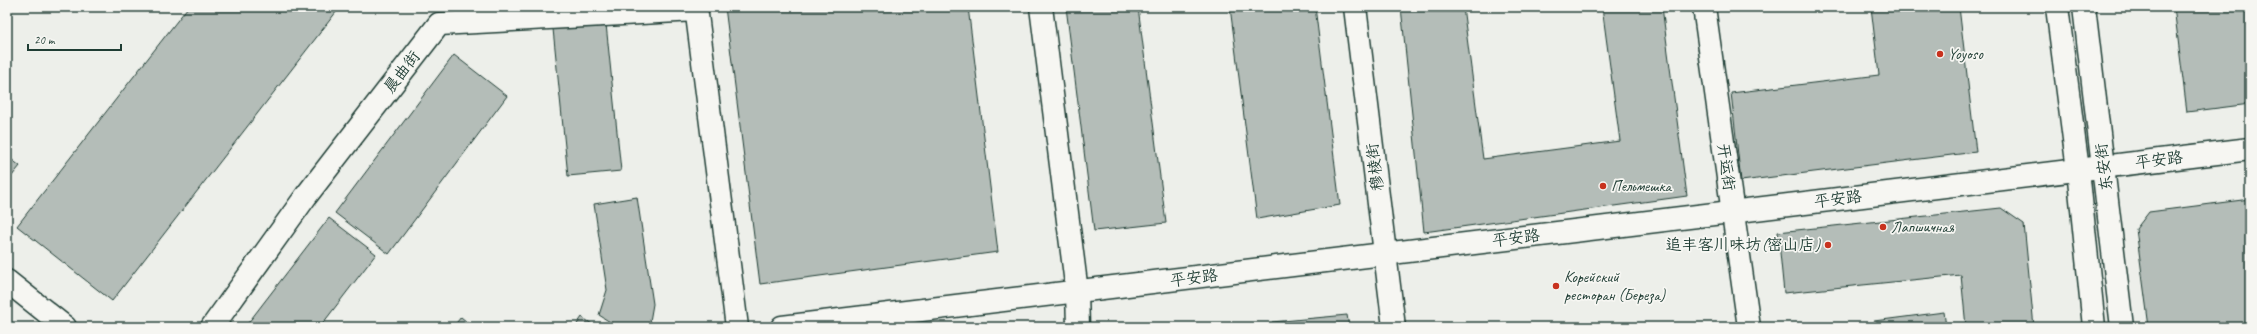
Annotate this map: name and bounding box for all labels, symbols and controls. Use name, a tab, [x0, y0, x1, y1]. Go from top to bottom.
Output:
scale bar	[28, 26, 121, 52]
text: 20 m	[34, 32, 56, 48]
place label: Yoyoso	[1948, 44, 1984, 64]
street label: 晨曲街	[379, 47, 425, 97]
marker: Yoyoso	[1935, 49, 1945, 59]
street label: 穆棱街	[1362, 142, 1388, 192]
street label: 开运街	[1713, 142, 1739, 192]
street label: 东安街	[2091, 142, 2117, 192]
street label: 平安路	[2134, 147, 2184, 173]
place label: Пельмешка	[1611, 176, 1672, 196]
marker: Пельмешка	[1598, 181, 1608, 191]
street label: 平安路	[1813, 186, 1863, 212]
place label: Лапшичная	[1891, 217, 1955, 237]
marker: Лапшичная	[1878, 222, 1888, 232]
street label: 平安路	[1491, 225, 1541, 251]
place label: 追丰客川味坊(密山店)	[1665, 235, 1821, 255]
marker: 追丰客川味坊(密山店)	[1823, 240, 1833, 250]
street label: 平安路	[1169, 265, 1219, 291]
place label: Корейский ресторан (Береза)	[1564, 267, 1666, 305]
marker: Корейский ресторан (Береза)	[1551, 281, 1561, 291]

